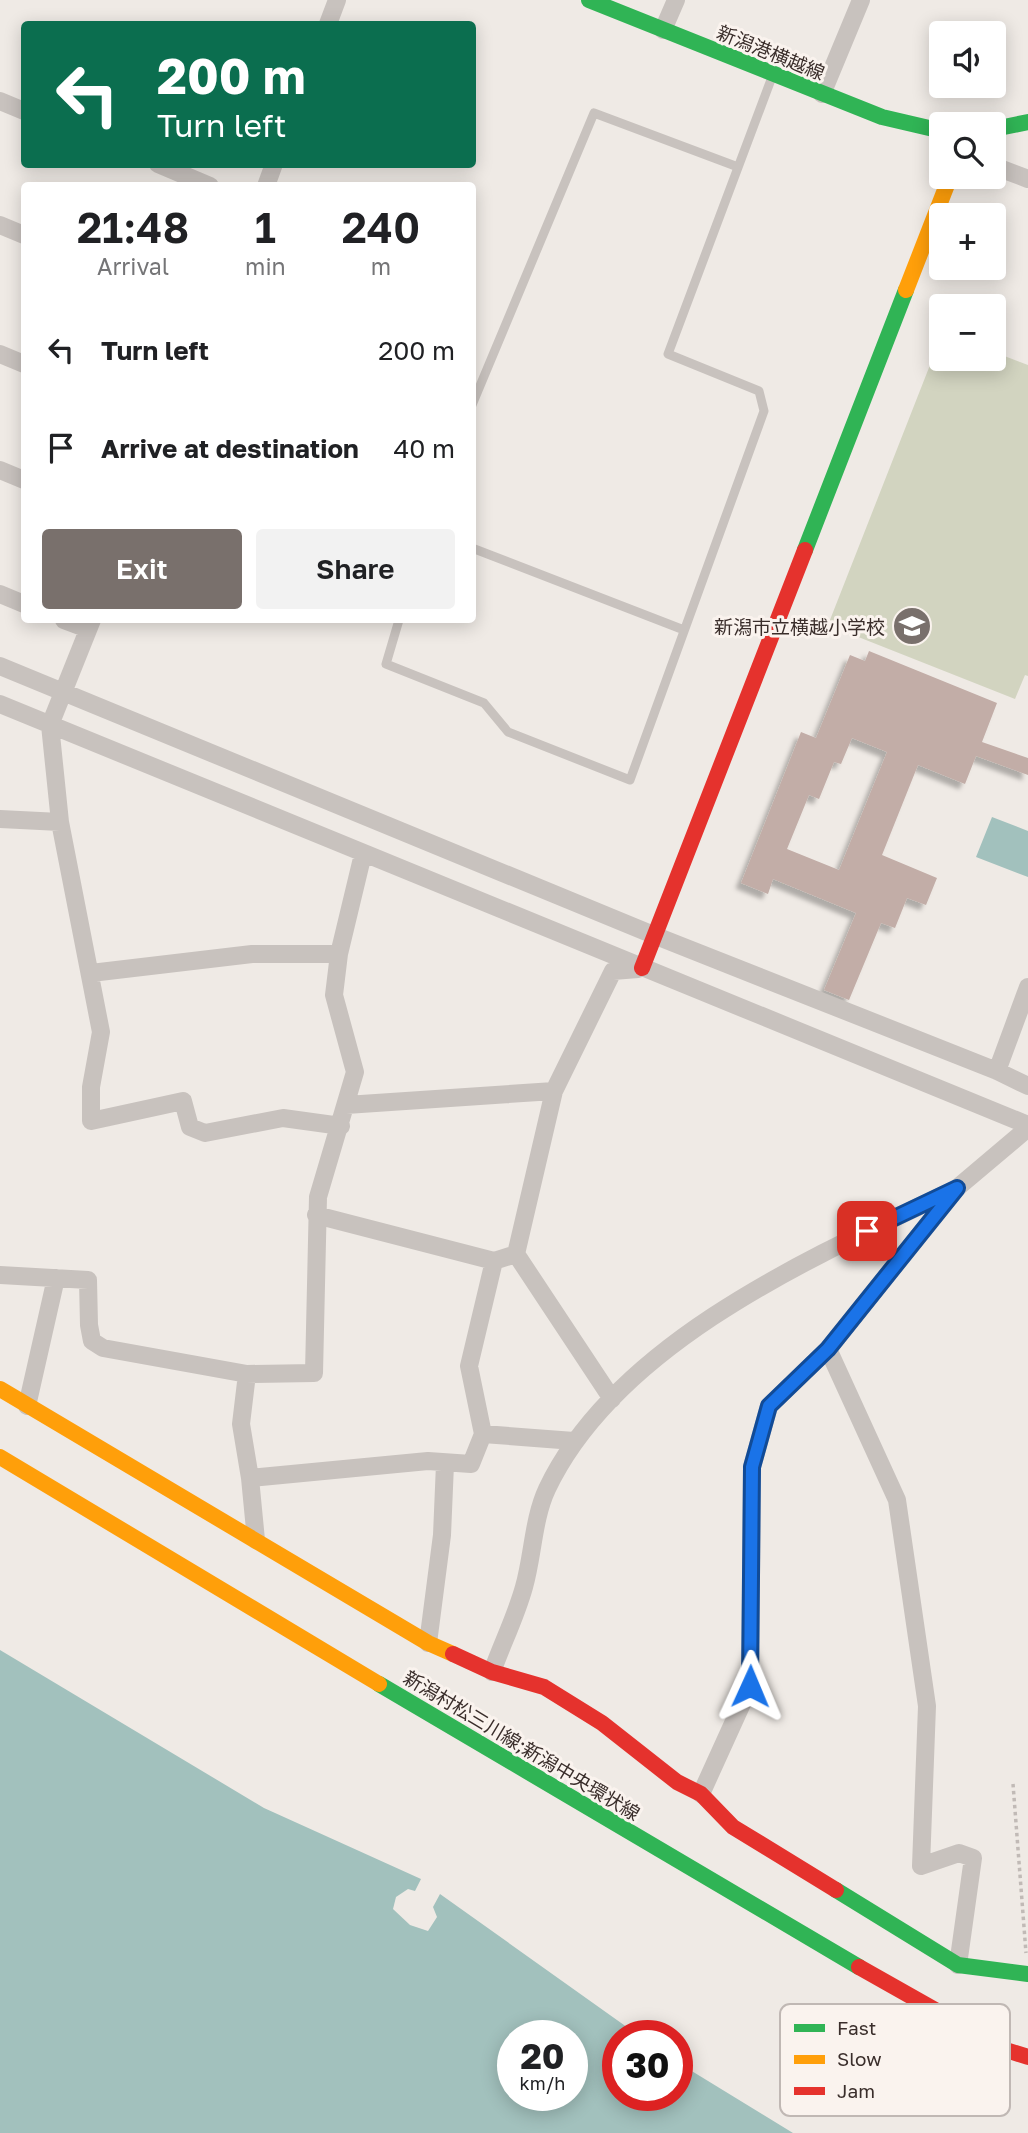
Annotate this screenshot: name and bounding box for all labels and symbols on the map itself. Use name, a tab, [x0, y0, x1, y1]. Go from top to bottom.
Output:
street label: 新潟港横越線	[714, 20, 828, 84]
school or university icon: 新潟市立横越小学校	[891, 605, 933, 647]
place label: 新潟市立横越小学校	[714, 615, 885, 638]
pin	[837, 1201, 897, 1261]
position arrow	[713, 1649, 787, 1723]
street label: 新潟村松三川線;新潟中央環状線	[400, 1665, 644, 1825]
legend	[780, 2004, 1010, 2116]
text: Fast	[837, 2016, 876, 2039]
speed limit sign: 30	[602, 2020, 693, 2111]
text: Slow	[837, 2047, 882, 2070]
text: Jam	[837, 2079, 875, 2102]

